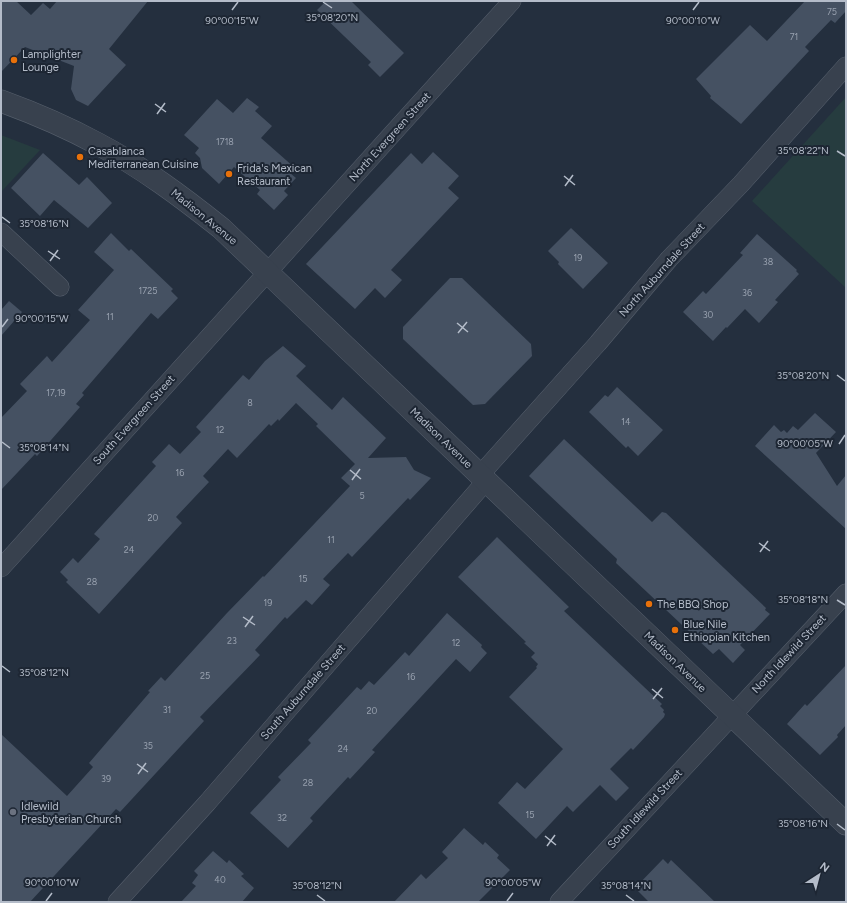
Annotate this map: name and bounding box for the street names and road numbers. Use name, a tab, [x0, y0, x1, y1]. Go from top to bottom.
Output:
street label: North Evergreen Street	[347, 90, 433, 184]
street label: Madison Avenue	[168, 186, 240, 248]
street label: North Auburndale Street	[616, 220, 708, 320]
street label: South Evergreen Street	[90, 373, 178, 467]
street label: Madison Avenue	[407, 405, 475, 471]
street label: North Idlewild Street	[749, 612, 829, 696]
street label: Madison Avenue	[641, 629, 709, 695]
street label: South Auburndale Street	[258, 642, 348, 742]
street label: South Idlewild Street	[605, 767, 685, 851]

